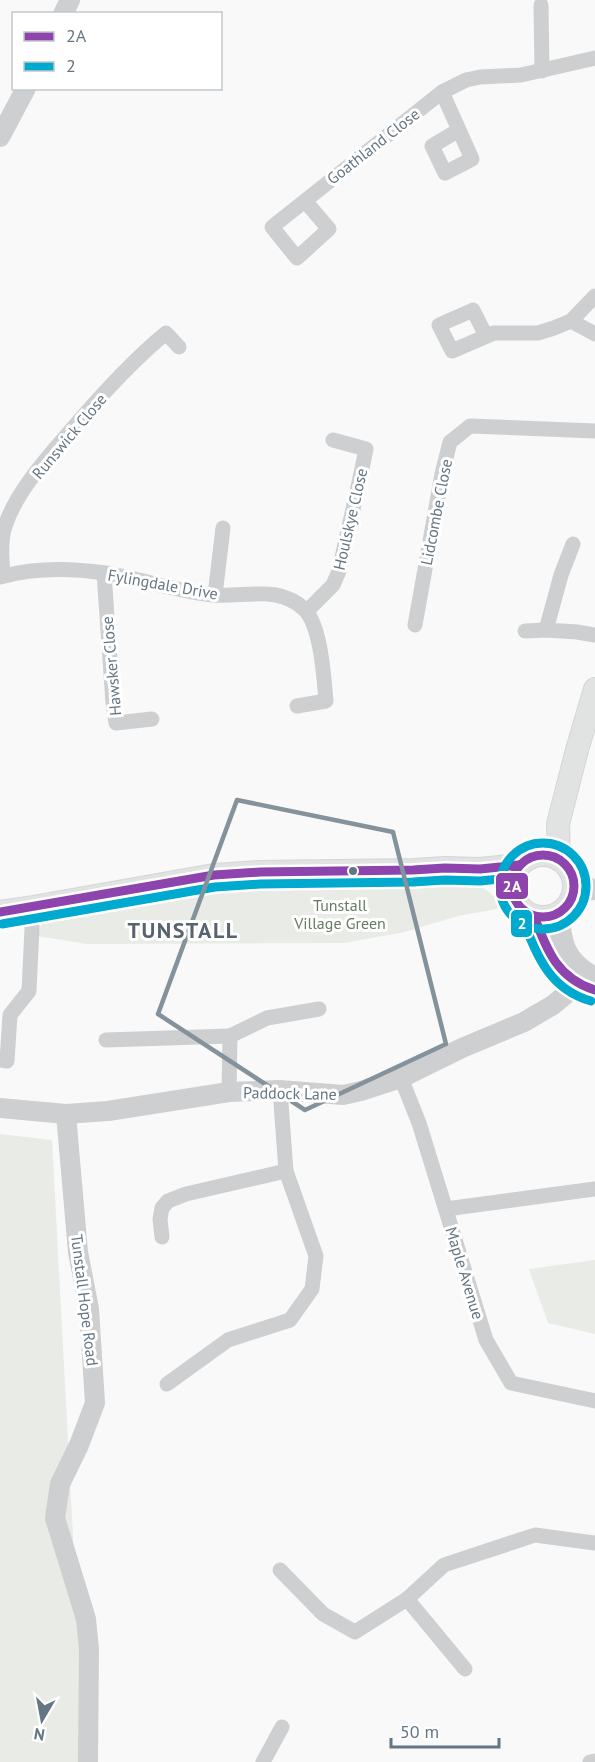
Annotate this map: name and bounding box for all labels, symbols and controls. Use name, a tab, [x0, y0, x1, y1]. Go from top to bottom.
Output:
legend	[12, 12, 222, 90]
text: 2A	[66, 24, 87, 47]
text: 2	[66, 54, 76, 77]
street label: Goathland Close	[323, 104, 423, 188]
street label: Runswick Close	[27, 389, 111, 483]
street label: Lidcombe Close	[416, 457, 456, 567]
street label: Houlskye Close	[329, 466, 371, 572]
street label: Fylingdale Drive	[106, 564, 220, 604]
street label: Hawsker Close	[97, 615, 125, 717]
unlabelled marker	[347, 865, 359, 877]
line badge: 2A	[495, 872, 529, 900]
text: 2A	[503, 876, 522, 896]
park label: Tunstall Village Green	[293, 895, 386, 933]
line badge: 2	[510, 909, 533, 938]
text: 2	[517, 913, 527, 933]
district label: TUNSTALL	[127, 916, 239, 944]
street label: Paddock Lane	[243, 1082, 337, 1104]
street label: Maple Avenue	[441, 1224, 489, 1322]
street label: Tunstall Hope Road	[67, 1233, 103, 1367]
north arrow	[12, 1690, 72, 1750]
scale bar	[391, 1711, 499, 1749]
text: 50 m	[400, 1720, 439, 1743]
text: N	[32, 1724, 46, 1746]

